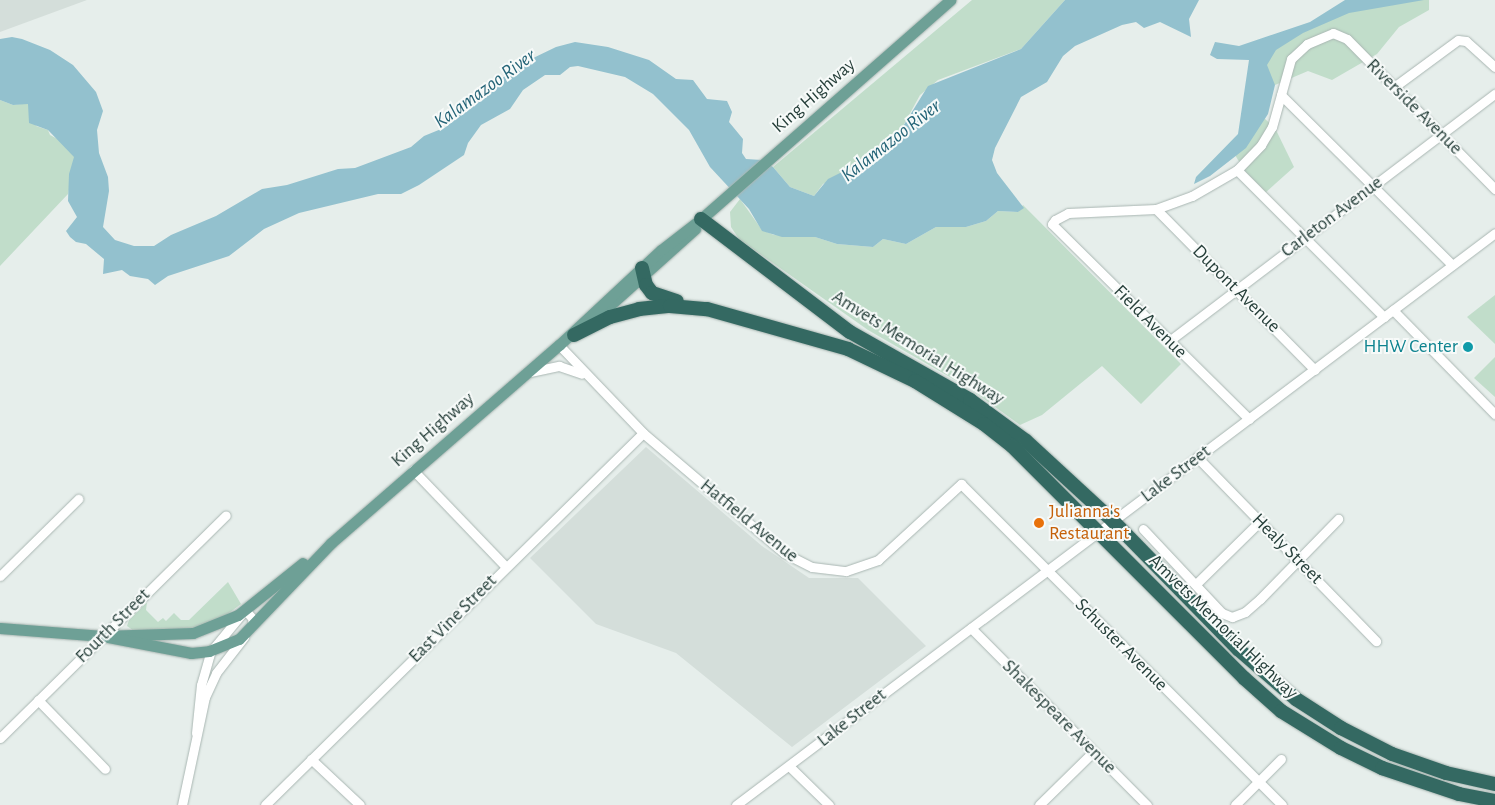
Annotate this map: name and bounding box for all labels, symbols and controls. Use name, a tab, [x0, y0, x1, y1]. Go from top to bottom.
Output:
water label: Kalamazoo River	[429, 44, 541, 134]
street label: King Highway	[768, 54, 860, 138]
street label: Riverside Avenue	[1361, 54, 1467, 160]
water label: Kalamazoo River	[836, 95, 946, 187]
street label: Carleton Avenue	[1277, 171, 1387, 263]
street label: Dupont Avenue	[1187, 240, 1285, 338]
street label: Field Avenue	[1108, 280, 1192, 364]
street label: Amvets Memorial Highway	[828, 286, 1008, 410]
place label: HHW Center	[1363, 336, 1458, 358]
marker: HHW Center	[1462, 341, 1474, 353]
street label: King Highway	[387, 388, 479, 472]
street label: Lake Street	[1137, 440, 1215, 508]
street label: Hatfield Avenue	[695, 474, 803, 568]
place label: Julianna's Restaurant	[1049, 501, 1129, 545]
street label: Healy Street	[1247, 509, 1327, 589]
marker: Julianna's Restaurant	[1033, 517, 1045, 529]
street label: Amvets Memorial Highway	[1144, 550, 1302, 704]
street label: East Vine Street	[404, 570, 502, 668]
street label: Fourth Street	[71, 584, 155, 668]
street label: Schuster Avenue	[1070, 594, 1172, 696]
street label: Shakespeare Avenue	[997, 655, 1121, 779]
street label: Lake Street	[813, 684, 891, 752]

